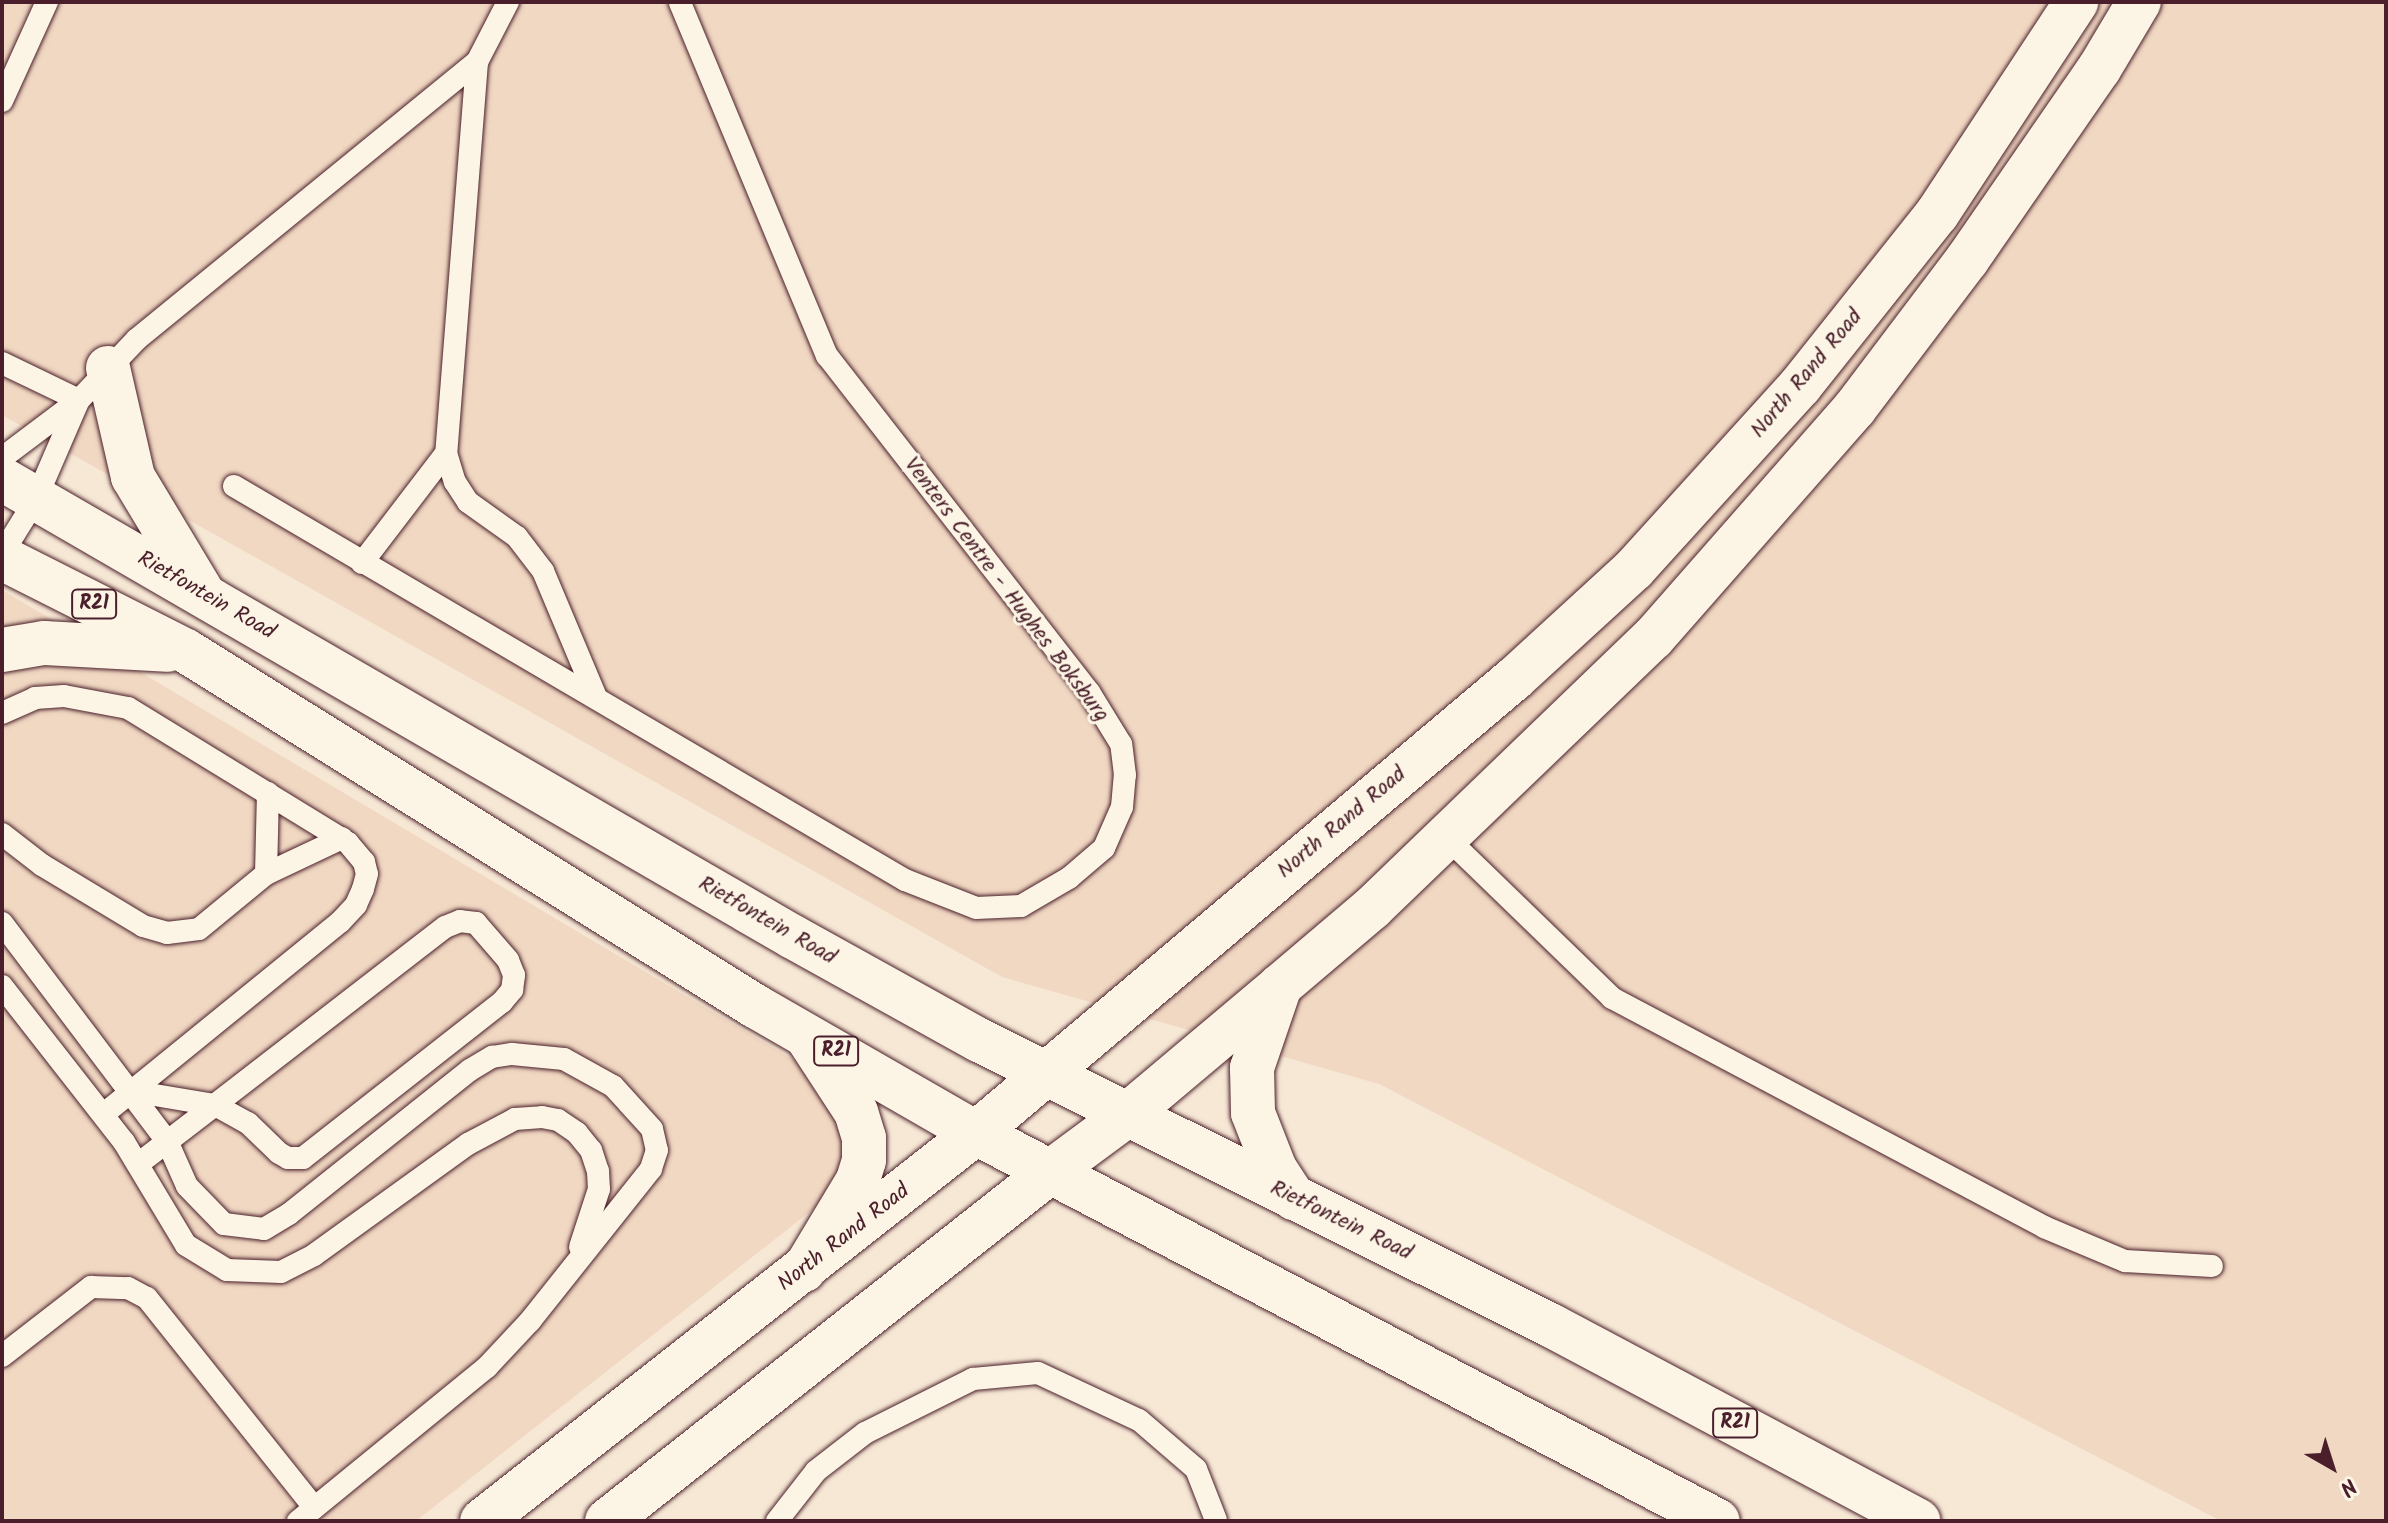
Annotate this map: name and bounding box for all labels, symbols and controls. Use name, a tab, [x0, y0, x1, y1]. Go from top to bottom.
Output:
street label: North Rand Road	[1745, 304, 1869, 444]
street label: Venters Centre - Hughes Boksburg	[898, 452, 1114, 728]
street label: Rietfontein Road	[132, 546, 280, 646]
road number: R21	[70, 588, 118, 620]
street label: North Rand Road	[1272, 761, 1412, 885]
street label: Rietfontein Road	[693, 871, 841, 971]
road number: R21	[812, 1035, 860, 1067]
street label: Rietfontein Road	[1266, 1175, 1416, 1267]
street label: North Rand Road	[773, 1178, 915, 1298]
road number: R21	[1711, 1407, 1759, 1439]
north arrow	[2292, 1427, 2372, 1507]
text: N	[2331, 1468, 2364, 1504]

